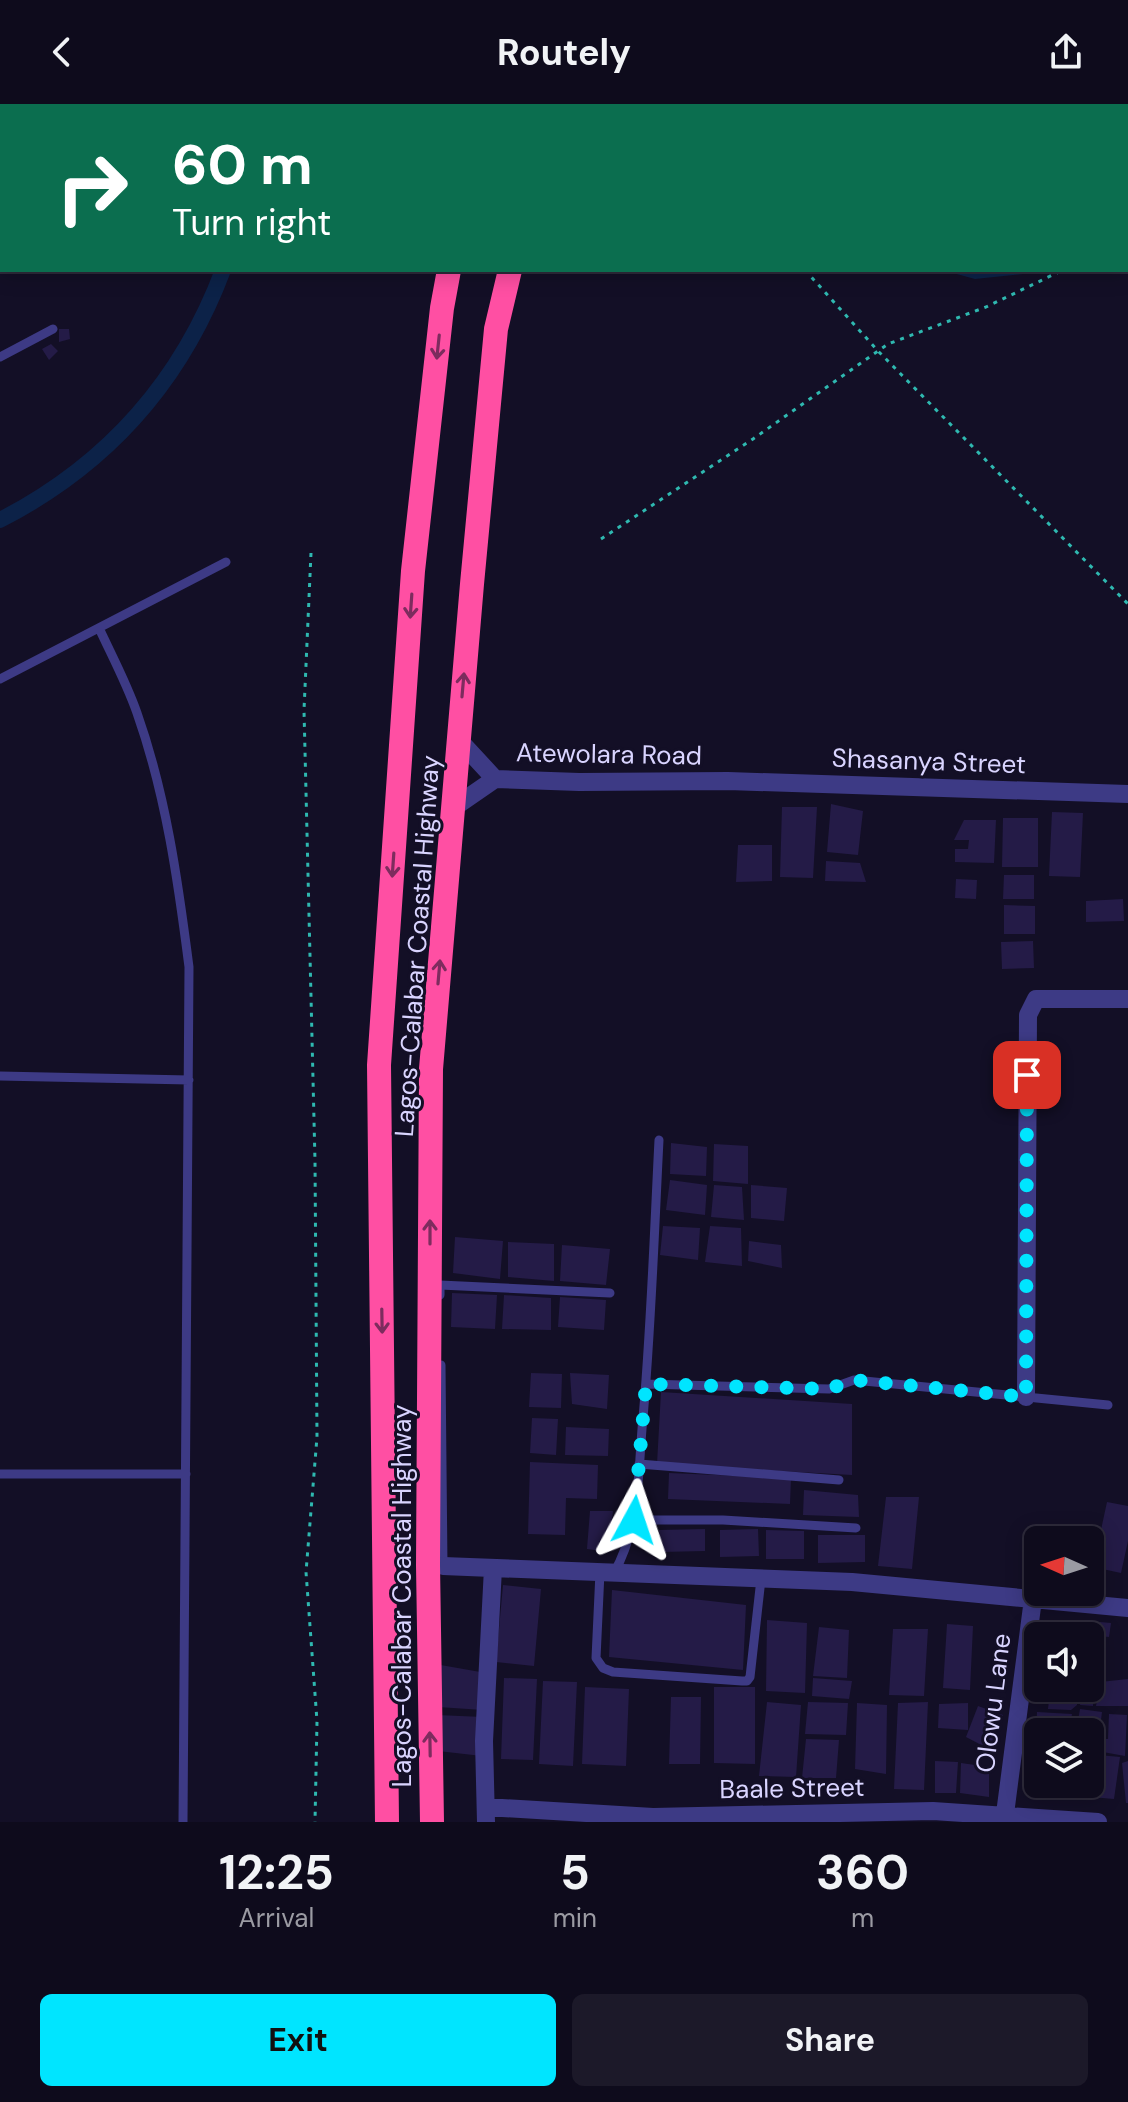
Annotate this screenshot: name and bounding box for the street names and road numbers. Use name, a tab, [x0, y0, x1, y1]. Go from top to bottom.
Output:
street label: Atewolara Road	[516, 735, 702, 773]
street label: Shasanya Street	[831, 741, 1027, 781]
street label: Lagos-Calabar Coastal Highway	[387, 754, 447, 1138]
street label: Lagos-Calabar Coastal Highway	[385, 1405, 419, 1787]
street label: Olowu Lane	[968, 1631, 1018, 1775]
street label: Baale Street	[719, 1770, 865, 1806]

